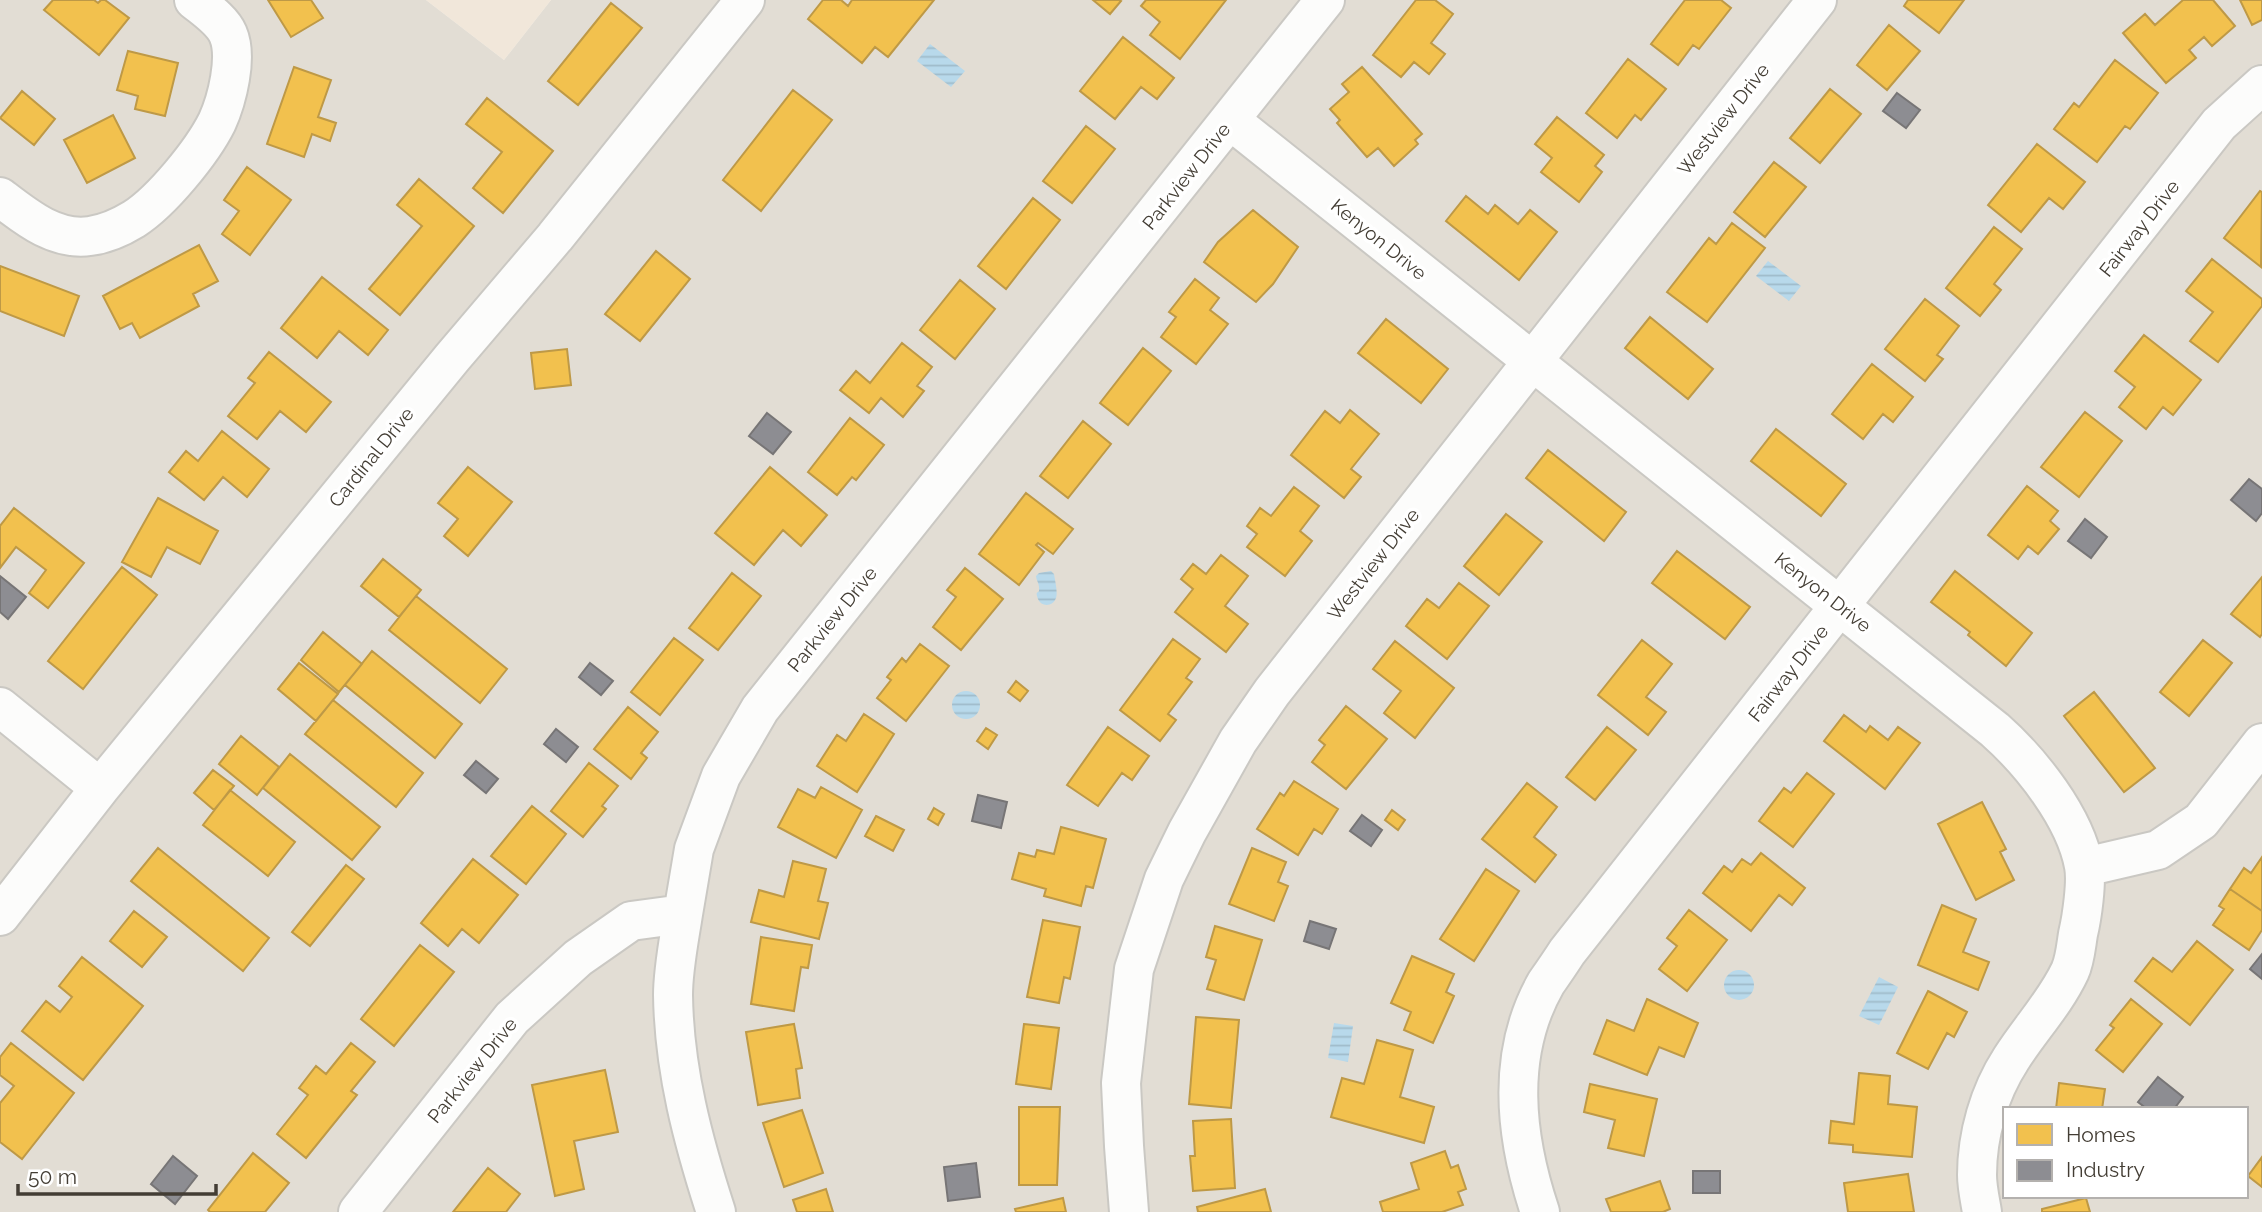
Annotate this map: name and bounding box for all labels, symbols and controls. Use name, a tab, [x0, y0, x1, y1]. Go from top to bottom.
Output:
street label: Westview Drive	[1673, 59, 1773, 179]
street label: Parkview Drive	[1138, 118, 1234, 234]
street label: Fairway Drive	[2095, 175, 2183, 281]
street label: Kenyon Drive	[1327, 194, 1431, 284]
street label: Cardinal Drive	[324, 403, 418, 511]
street label: Westview Drive	[1323, 504, 1423, 624]
street label: Kenyon Drive	[1770, 548, 1876, 636]
street label: Parkview Drive	[783, 562, 881, 676]
street label: Fairway Drive	[1744, 620, 1832, 726]
street label: Parkview Drive	[423, 1013, 521, 1127]
legend	[2003, 1107, 2248, 1198]
text: Homes	[2066, 1122, 2136, 1147]
scale bar	[18, 1152, 215, 1196]
text: Industry	[2066, 1157, 2145, 1182]
text: 50 m	[28, 1164, 77, 1189]

